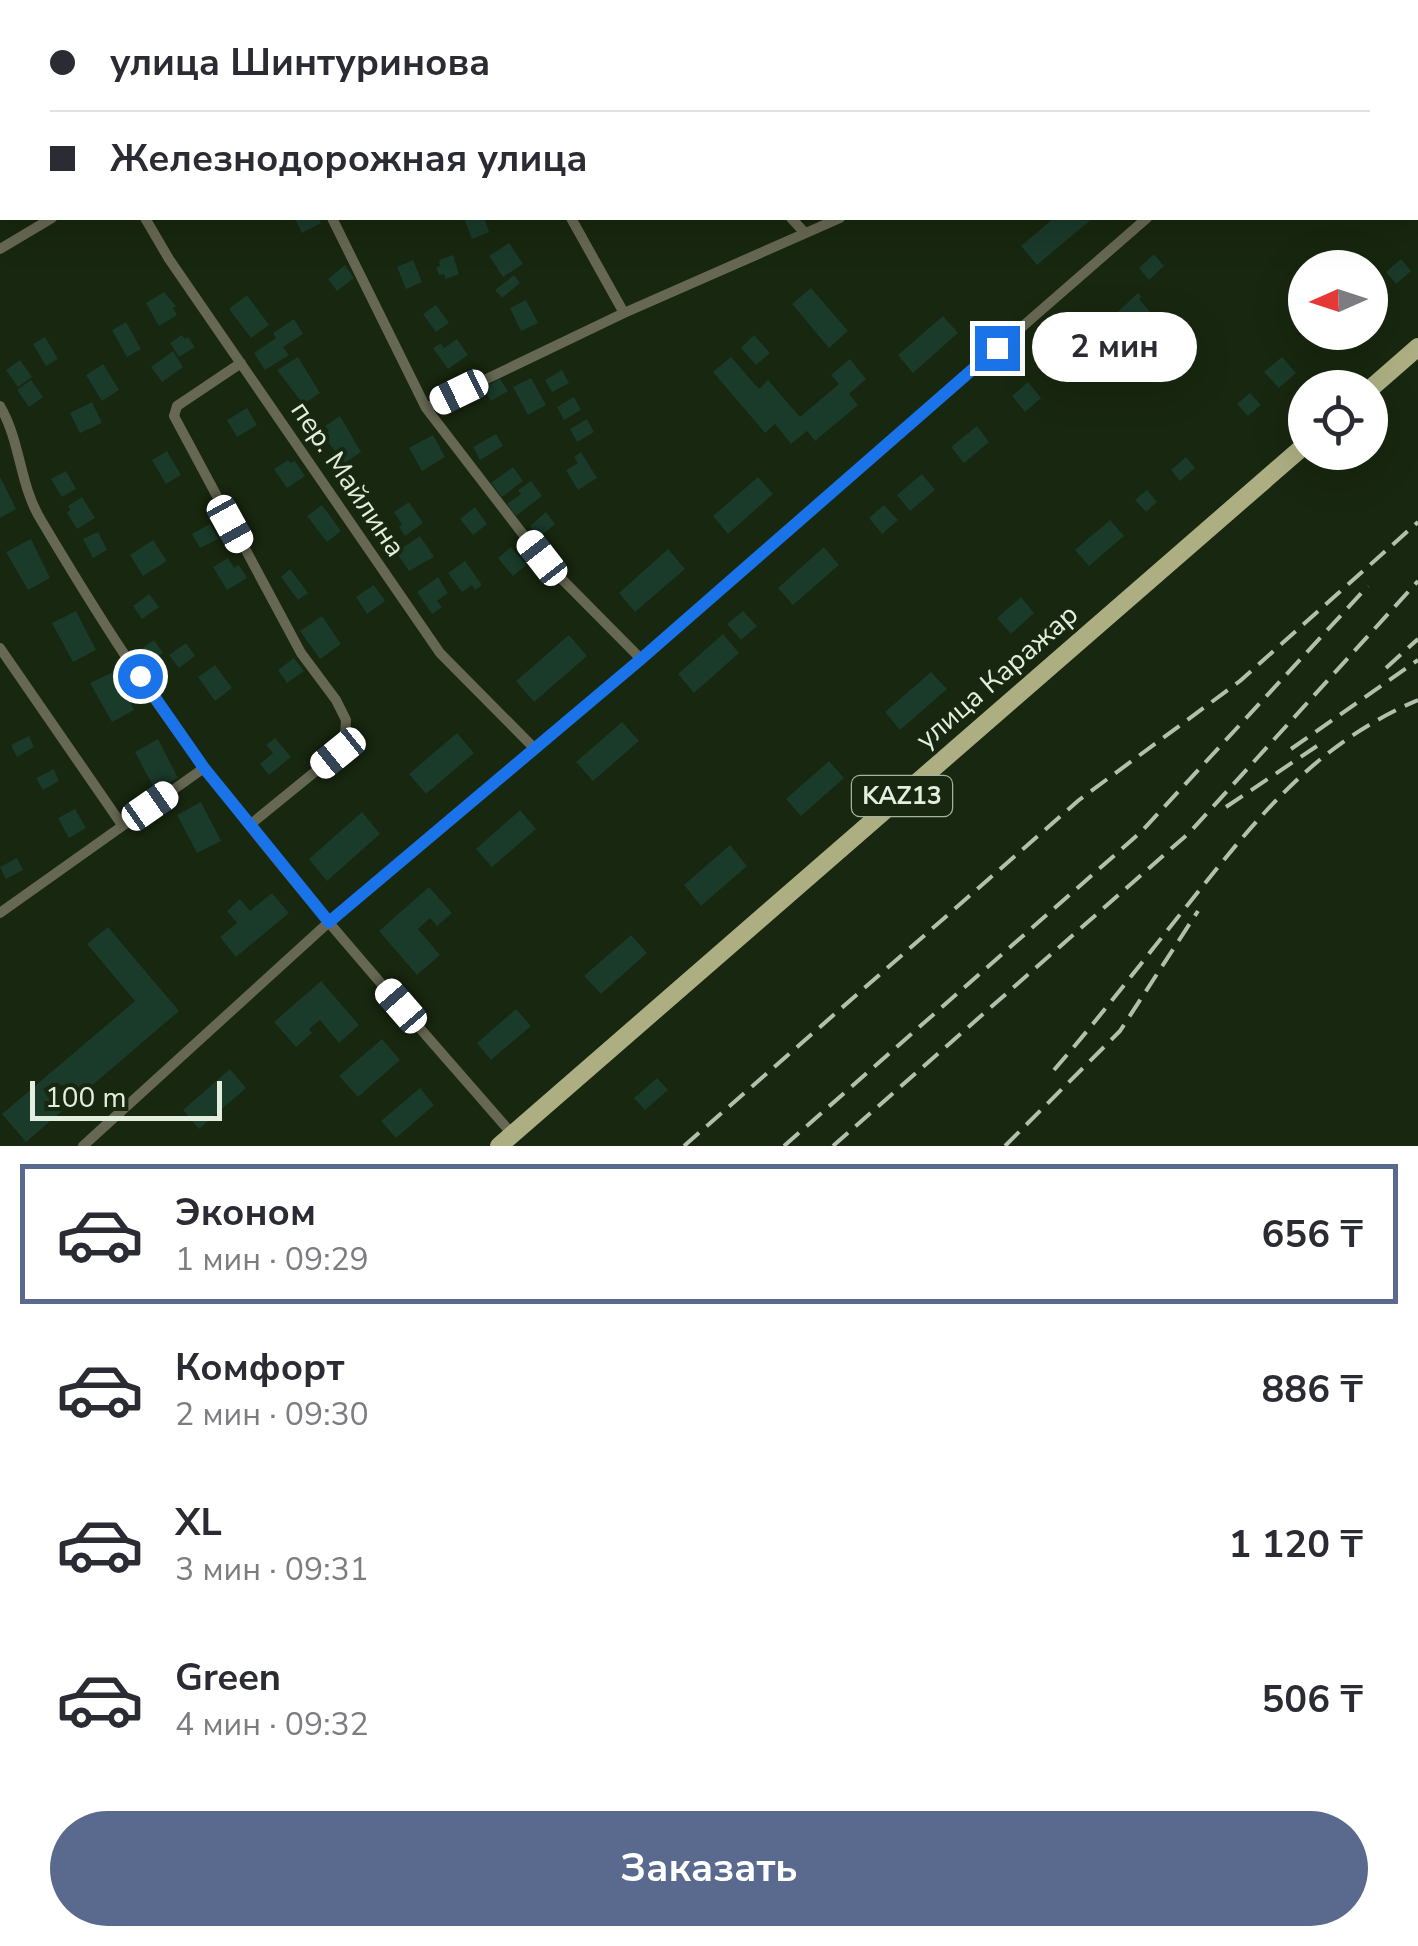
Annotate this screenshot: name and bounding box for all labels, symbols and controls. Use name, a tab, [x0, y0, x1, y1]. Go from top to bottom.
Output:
text: улица Шинтуринова	[110, 37, 490, 88]
text: Железнодорожная улица	[110, 133, 587, 184]
north arrow	[1288, 250, 1388, 350]
map controls	[1288, 250, 1388, 470]
callout: 2 мин	[1032, 313, 1197, 383]
text: 2 мин	[1070, 325, 1159, 368]
route end	[975, 326, 1020, 371]
car	[425, 365, 493, 419]
button: locate	[1288, 370, 1388, 470]
street label: пер. Майлина	[282, 394, 414, 564]
car	[202, 490, 258, 558]
car	[512, 525, 572, 591]
street label: улица Каражар	[908, 596, 1086, 758]
route start	[118, 654, 163, 699]
car	[305, 722, 371, 784]
road number: KAZ13	[852, 776, 952, 816]
car	[117, 777, 183, 835]
car	[370, 974, 432, 1038]
scale bar	[30, 1076, 222, 1120]
text: 100 m	[45, 1079, 127, 1117]
text: Эконом	[175, 1187, 316, 1238]
icon: car	[55, 1189, 145, 1279]
text: 656 ₸	[1262, 1209, 1363, 1260]
text: 1 мин · 09:29	[175, 1238, 369, 1281]
text: Комфорт	[175, 1342, 344, 1393]
icon: car	[55, 1344, 145, 1434]
text: 886 ₸	[1262, 1364, 1363, 1415]
text: 2 мин · 09:30	[175, 1393, 369, 1436]
text: XL	[175, 1497, 222, 1548]
icon: car	[55, 1499, 145, 1589]
text: 1 120 ₸	[1228, 1519, 1363, 1570]
text: 3 мин · 09:31	[175, 1548, 369, 1591]
text: Green	[175, 1652, 281, 1703]
icon: car	[55, 1654, 145, 1744]
text: 506 ₸	[1262, 1674, 1363, 1725]
text: 4 мин · 09:32	[175, 1703, 369, 1746]
button: Заказать	[50, 1811, 1368, 1926]

